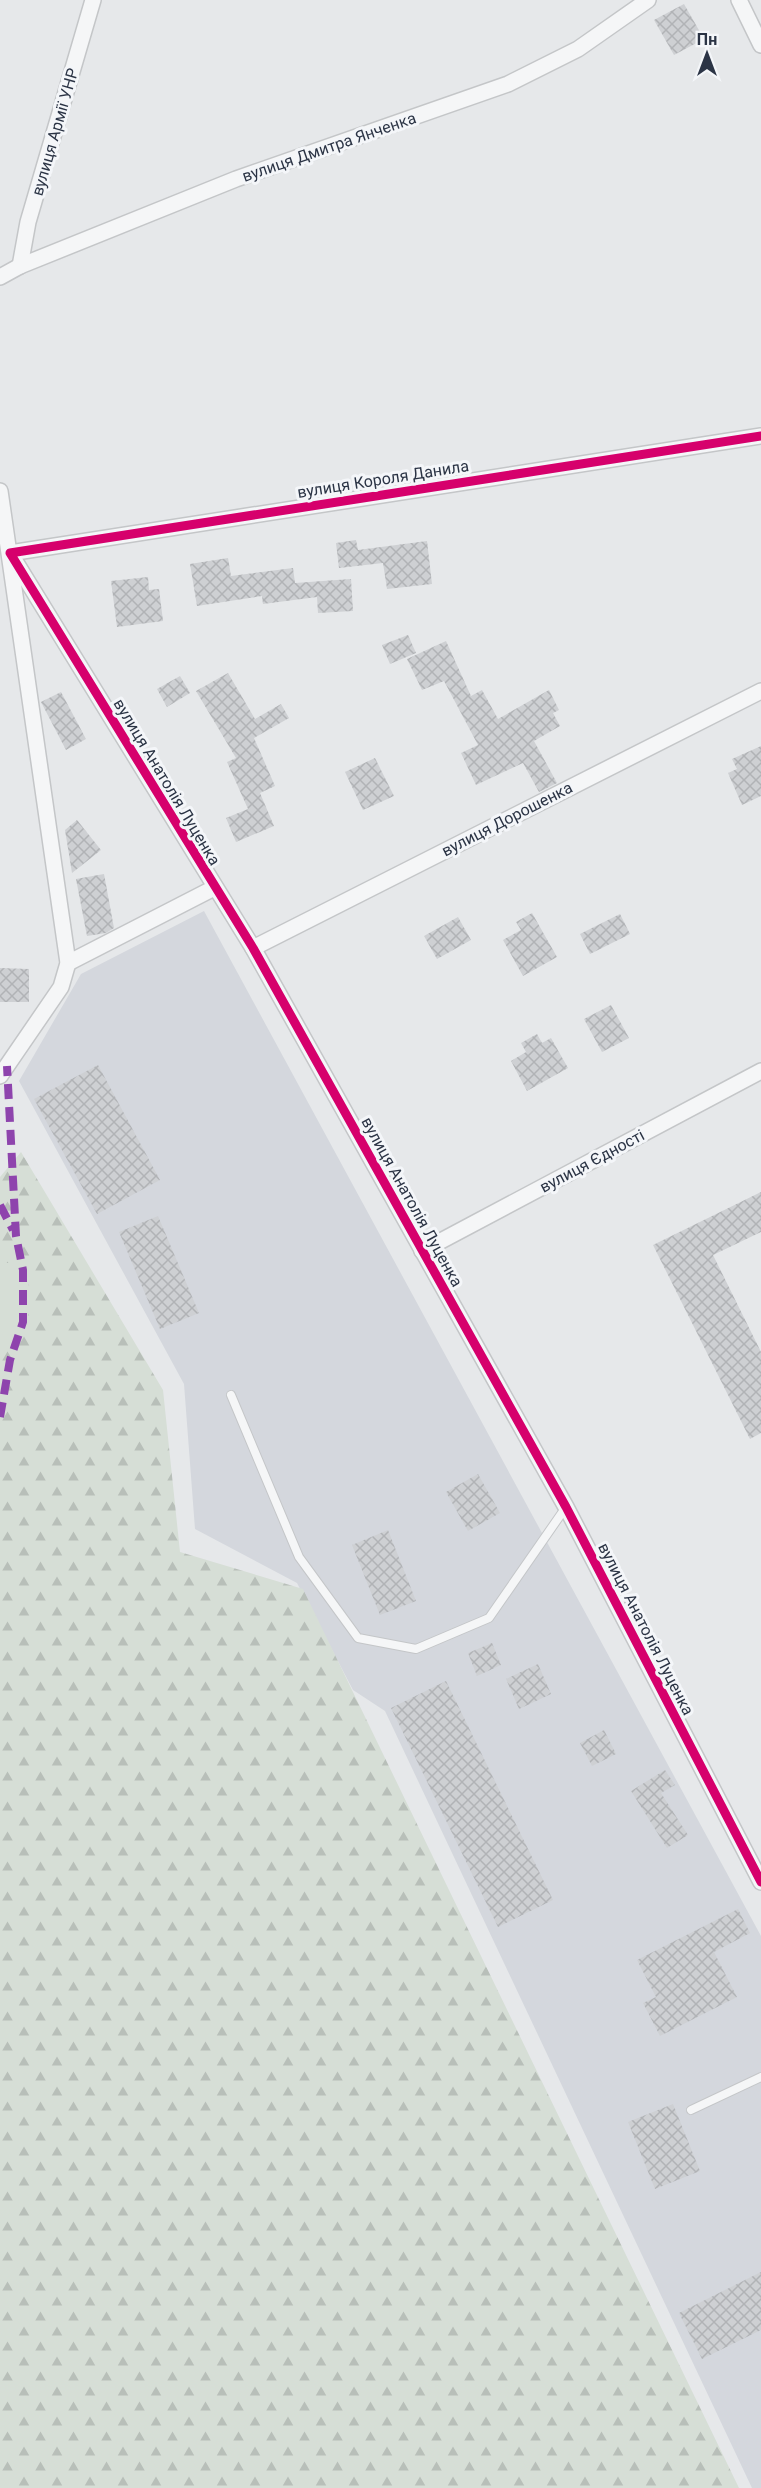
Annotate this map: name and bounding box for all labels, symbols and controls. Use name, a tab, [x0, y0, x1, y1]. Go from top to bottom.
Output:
north arrow	[677, 24, 737, 84]
text: Пн	[697, 30, 717, 49]
street label: вулиця Армії УНР	[28, 66, 82, 198]
street label: вулиця Дмитра Янченка	[239, 108, 419, 186]
street label: вулиця Короля Данила	[296, 456, 470, 502]
street label: вулиця Анатолія Луценка	[110, 695, 224, 869]
street label: вулиця Дорошенка	[438, 778, 576, 860]
street label: вулиця Анатолія Луценка	[357, 1114, 467, 1290]
street label: вулиця Єдності	[536, 1125, 648, 1197]
street label: вулиця Анатолія Луценка	[594, 1540, 698, 1718]

